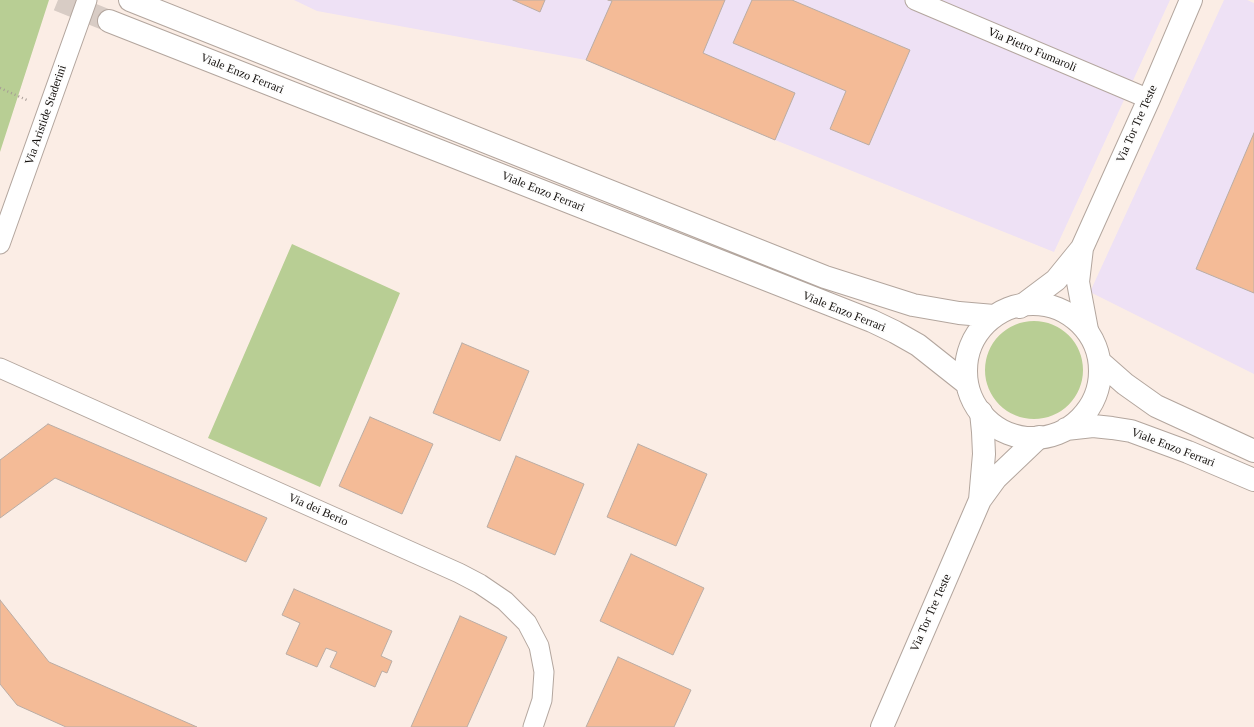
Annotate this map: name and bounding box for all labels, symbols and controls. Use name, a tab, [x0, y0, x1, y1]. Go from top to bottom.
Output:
street label: Via Pietro Fumaroli	[985, 25, 1079, 75]
street label: Viale Enzo Ferrari	[198, 51, 286, 97]
street label: Via Aristide Staderini	[22, 63, 70, 167]
street label: Via Tor Tre Teste	[1113, 83, 1161, 165]
street label: Viale Enzo Ferrari	[499, 169, 587, 215]
street label: Viale Enzo Ferrari	[800, 289, 888, 335]
street label: Viale Enzo Ferrari	[1129, 425, 1217, 471]
street label: Via dei Berio	[286, 490, 350, 530]
street label: Via Tor Tre Teste	[907, 572, 955, 654]

